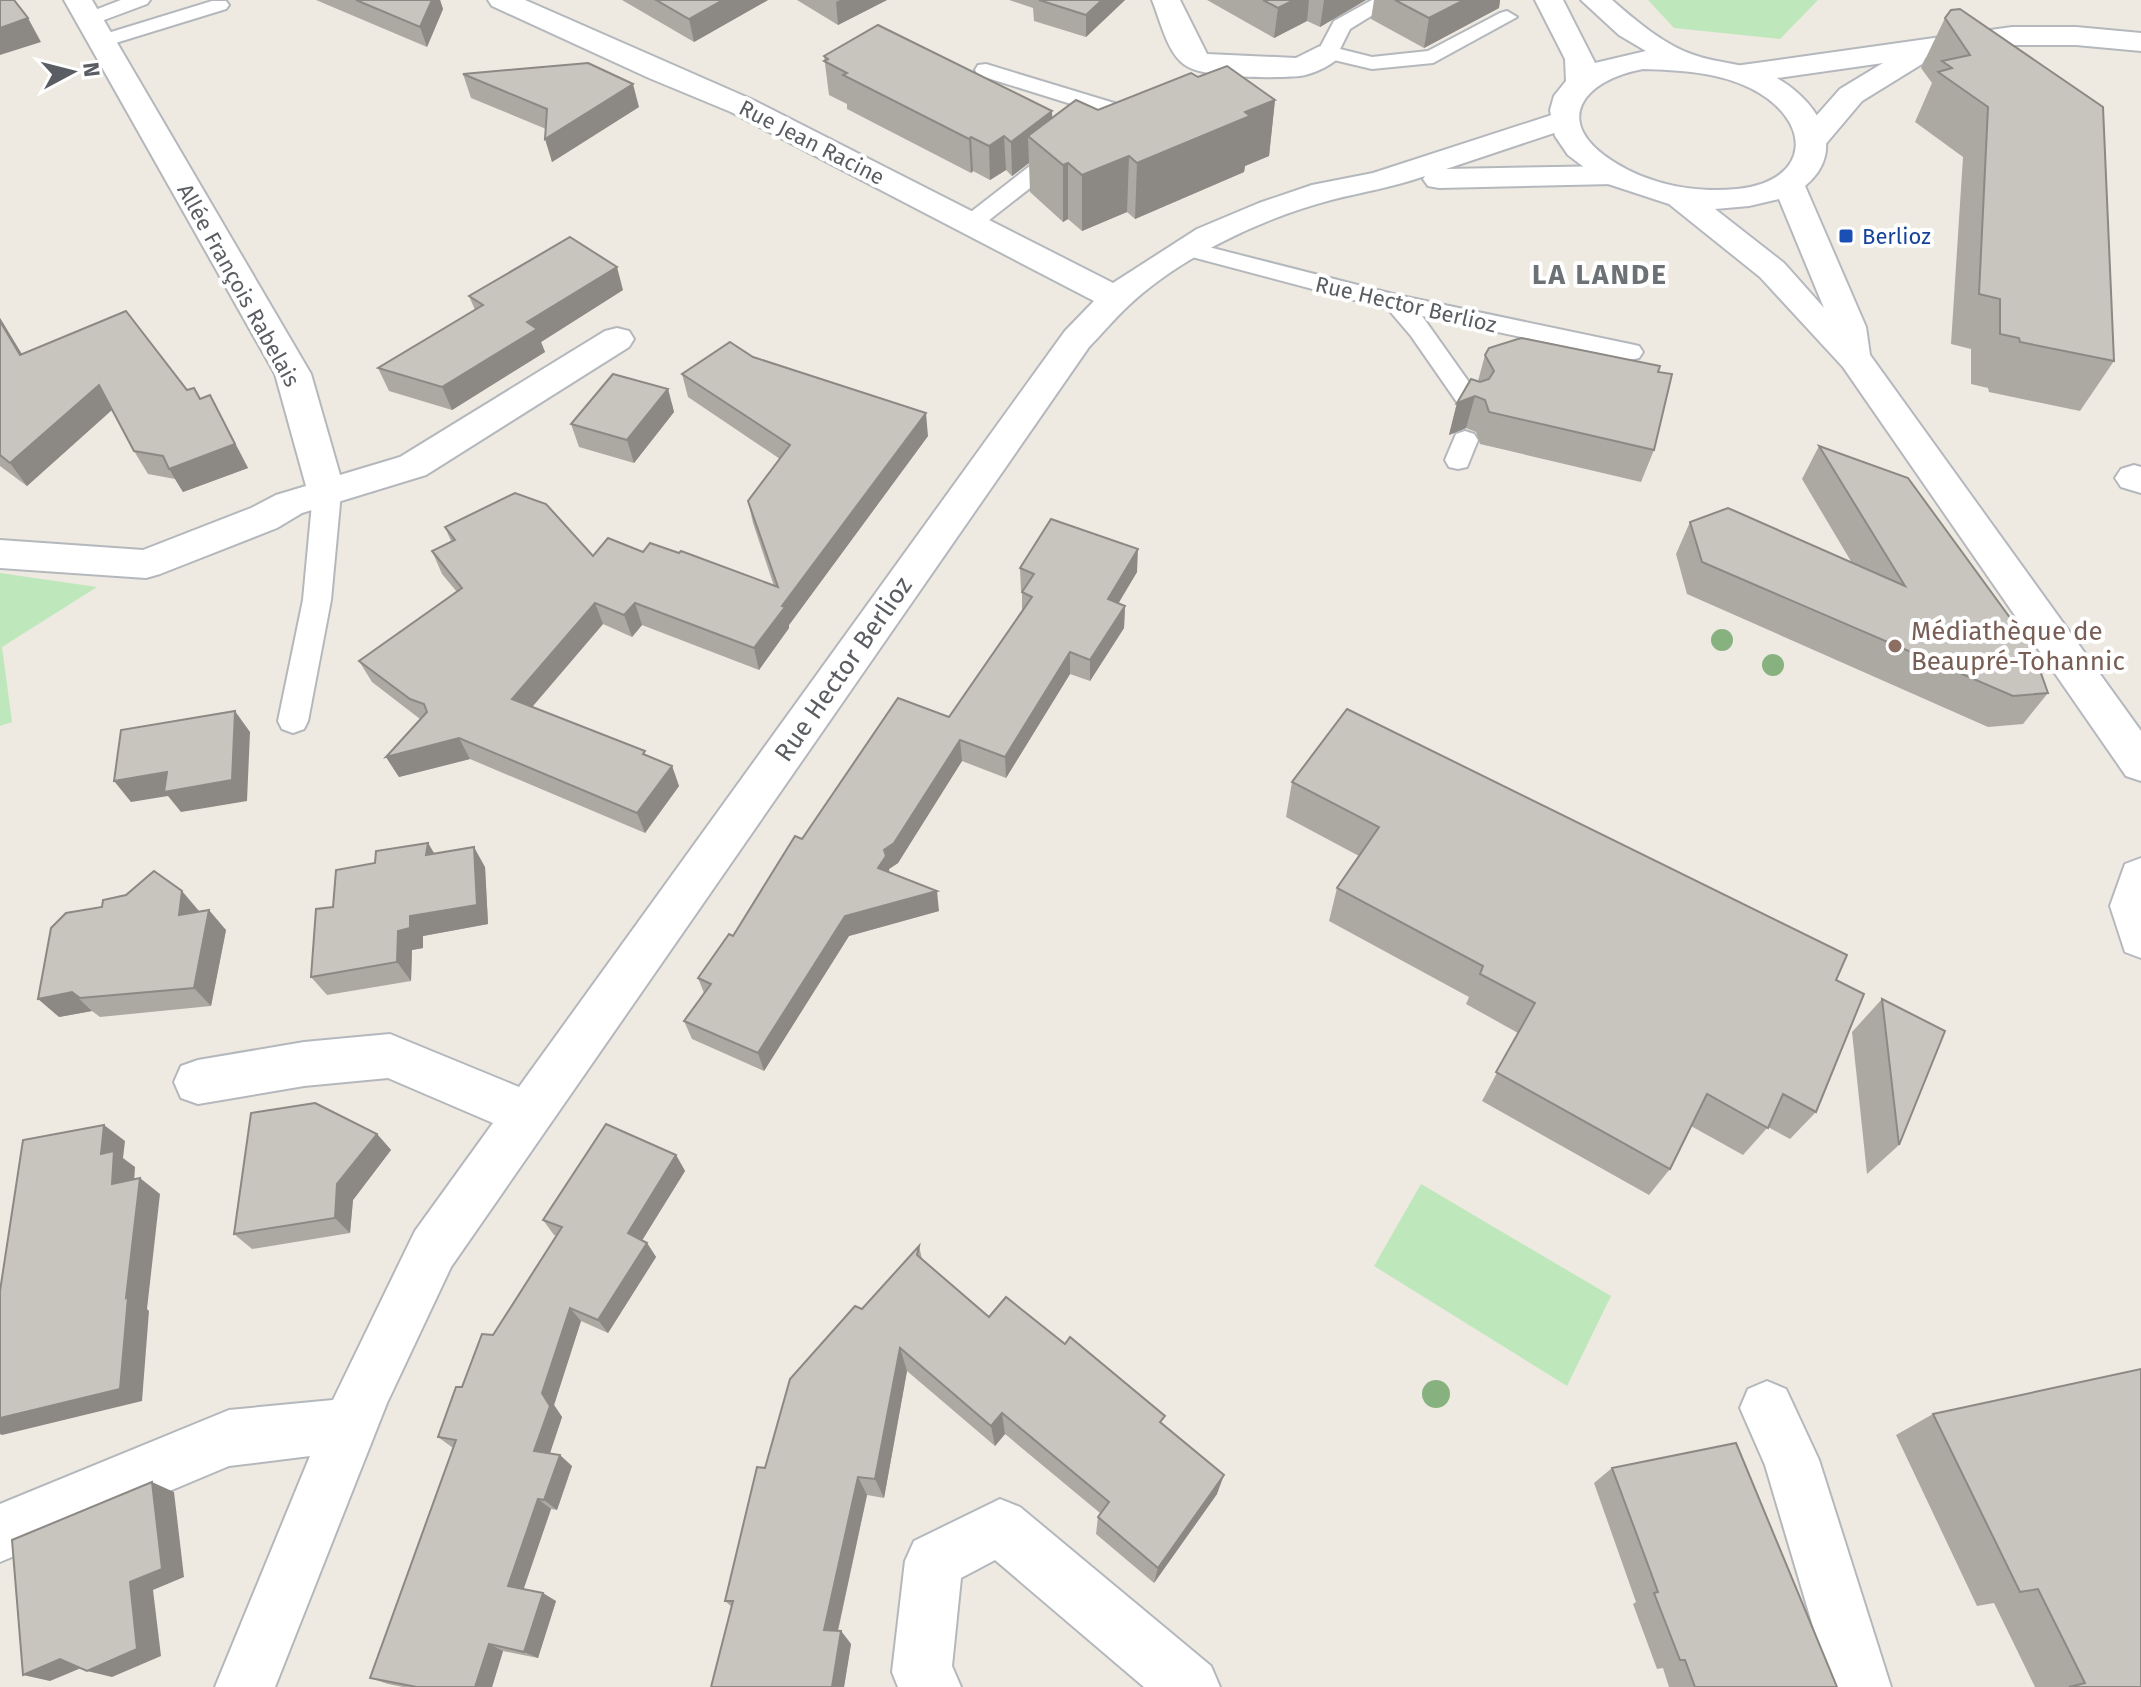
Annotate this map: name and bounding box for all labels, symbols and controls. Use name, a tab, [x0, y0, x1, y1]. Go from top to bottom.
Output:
north arrow	[32, 32, 112, 112]
text: N	[77, 61, 106, 79]
street label: Rue Jean Racine	[734, 94, 889, 191]
street label: Allée François Rabelais	[171, 179, 306, 391]
place label: Berlioz	[1862, 223, 1931, 250]
marker: Berlioz	[1837, 227, 1855, 245]
district label: LA LANDE	[1532, 258, 1668, 291]
street label: Rue Hector Berlioz	[1313, 271, 1499, 338]
street label: Rue Hector Berlioz	[768, 571, 919, 768]
place label: Médiathèque de Beaupré-Tohannic	[1911, 616, 2125, 677]
marker: Médiathèque de Beaupré-Tohannic	[1886, 637, 1904, 655]

